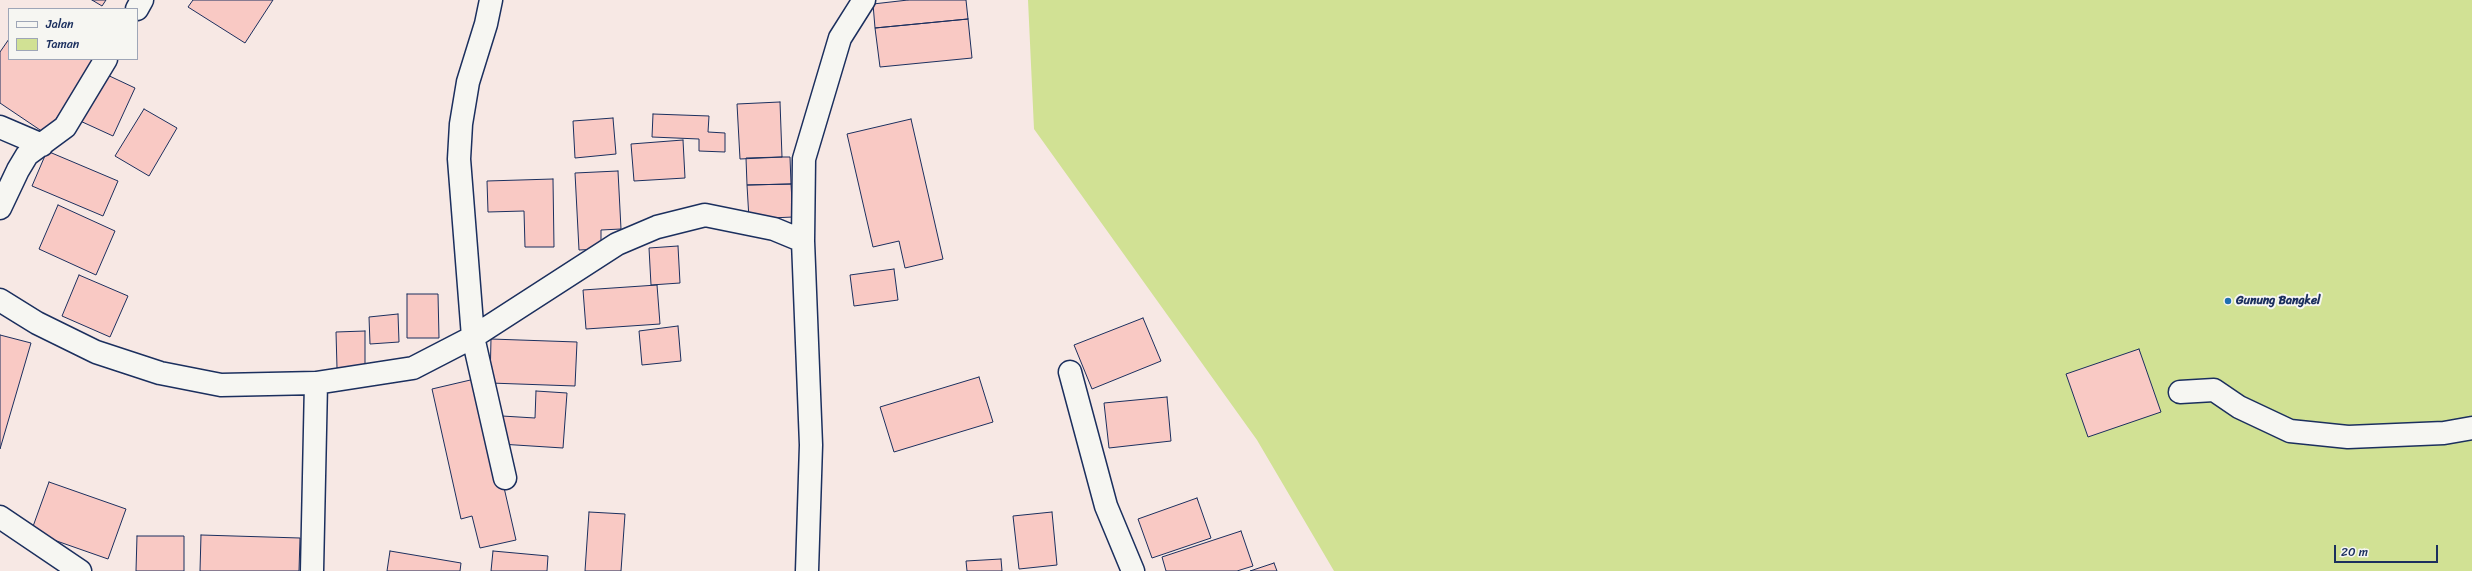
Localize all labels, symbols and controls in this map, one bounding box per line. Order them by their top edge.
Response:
legend [8,8,138,60]
text: Jalan [46,13,74,35]
text: Taman [46,33,79,55]
place label: Gunung Bangkel [2236,294,2321,308]
marker: Gunung Bangkel [2223,296,2233,306]
scale bar [2336,537,2440,563]
text: 20 m [2341,541,2368,563]

